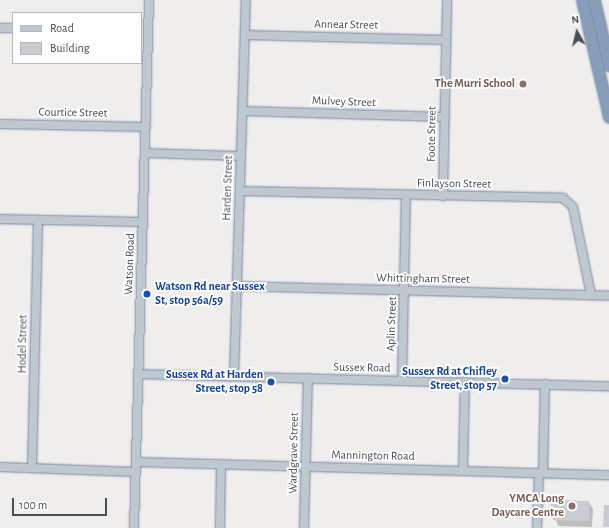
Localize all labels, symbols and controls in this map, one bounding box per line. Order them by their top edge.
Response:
legend [12,12,142,64]
north arrow [557,12,597,52]
text: N [571,14,580,26]
street label: Annear Street [314,17,378,33]
text: Road [50,22,74,34]
text: Building [50,42,90,54]
place label: The Murri School [434,77,515,91]
marker: The Murri School [518,79,528,89]
street label: Mulvey Street [312,94,376,110]
street label: Courtice Street [38,105,108,121]
street label: Foote Street [424,106,440,162]
street label: Harden Street [220,155,236,221]
street label: Finlayson Street [417,176,491,192]
street label: Watson Road [122,233,138,295]
street label: Whittingham Street [376,271,470,287]
place label: Watson Rd near Sussex St, stop 56a/59 [155,280,265,308]
marker: Watson Rd near Sussex St, stop 56a/59 [142,289,152,299]
street label: Aplin Street [384,296,400,352]
street label: Hodel Street [15,314,31,374]
street label: Sussex Road [333,360,391,376]
place label: Sussex Rd at Chifley Street, stop 57 [402,365,497,393]
place label: Sussex Rd at Harden Street, stop 58 [166,368,263,396]
marker: Sussex Rd at Chifley Street, stop 57 [500,374,510,384]
marker: Sussex Rd at Harden Street, stop 58 [266,377,276,387]
street label: Wardgrave Street [286,412,302,494]
street label: Mannington Road [331,448,415,464]
scale bar [14,490,109,516]
place label: YMCA Long Daycare Centre [492,492,564,520]
text: 100 m [19,499,47,511]
marker: YMCA Long Daycare Centre [567,501,577,511]

